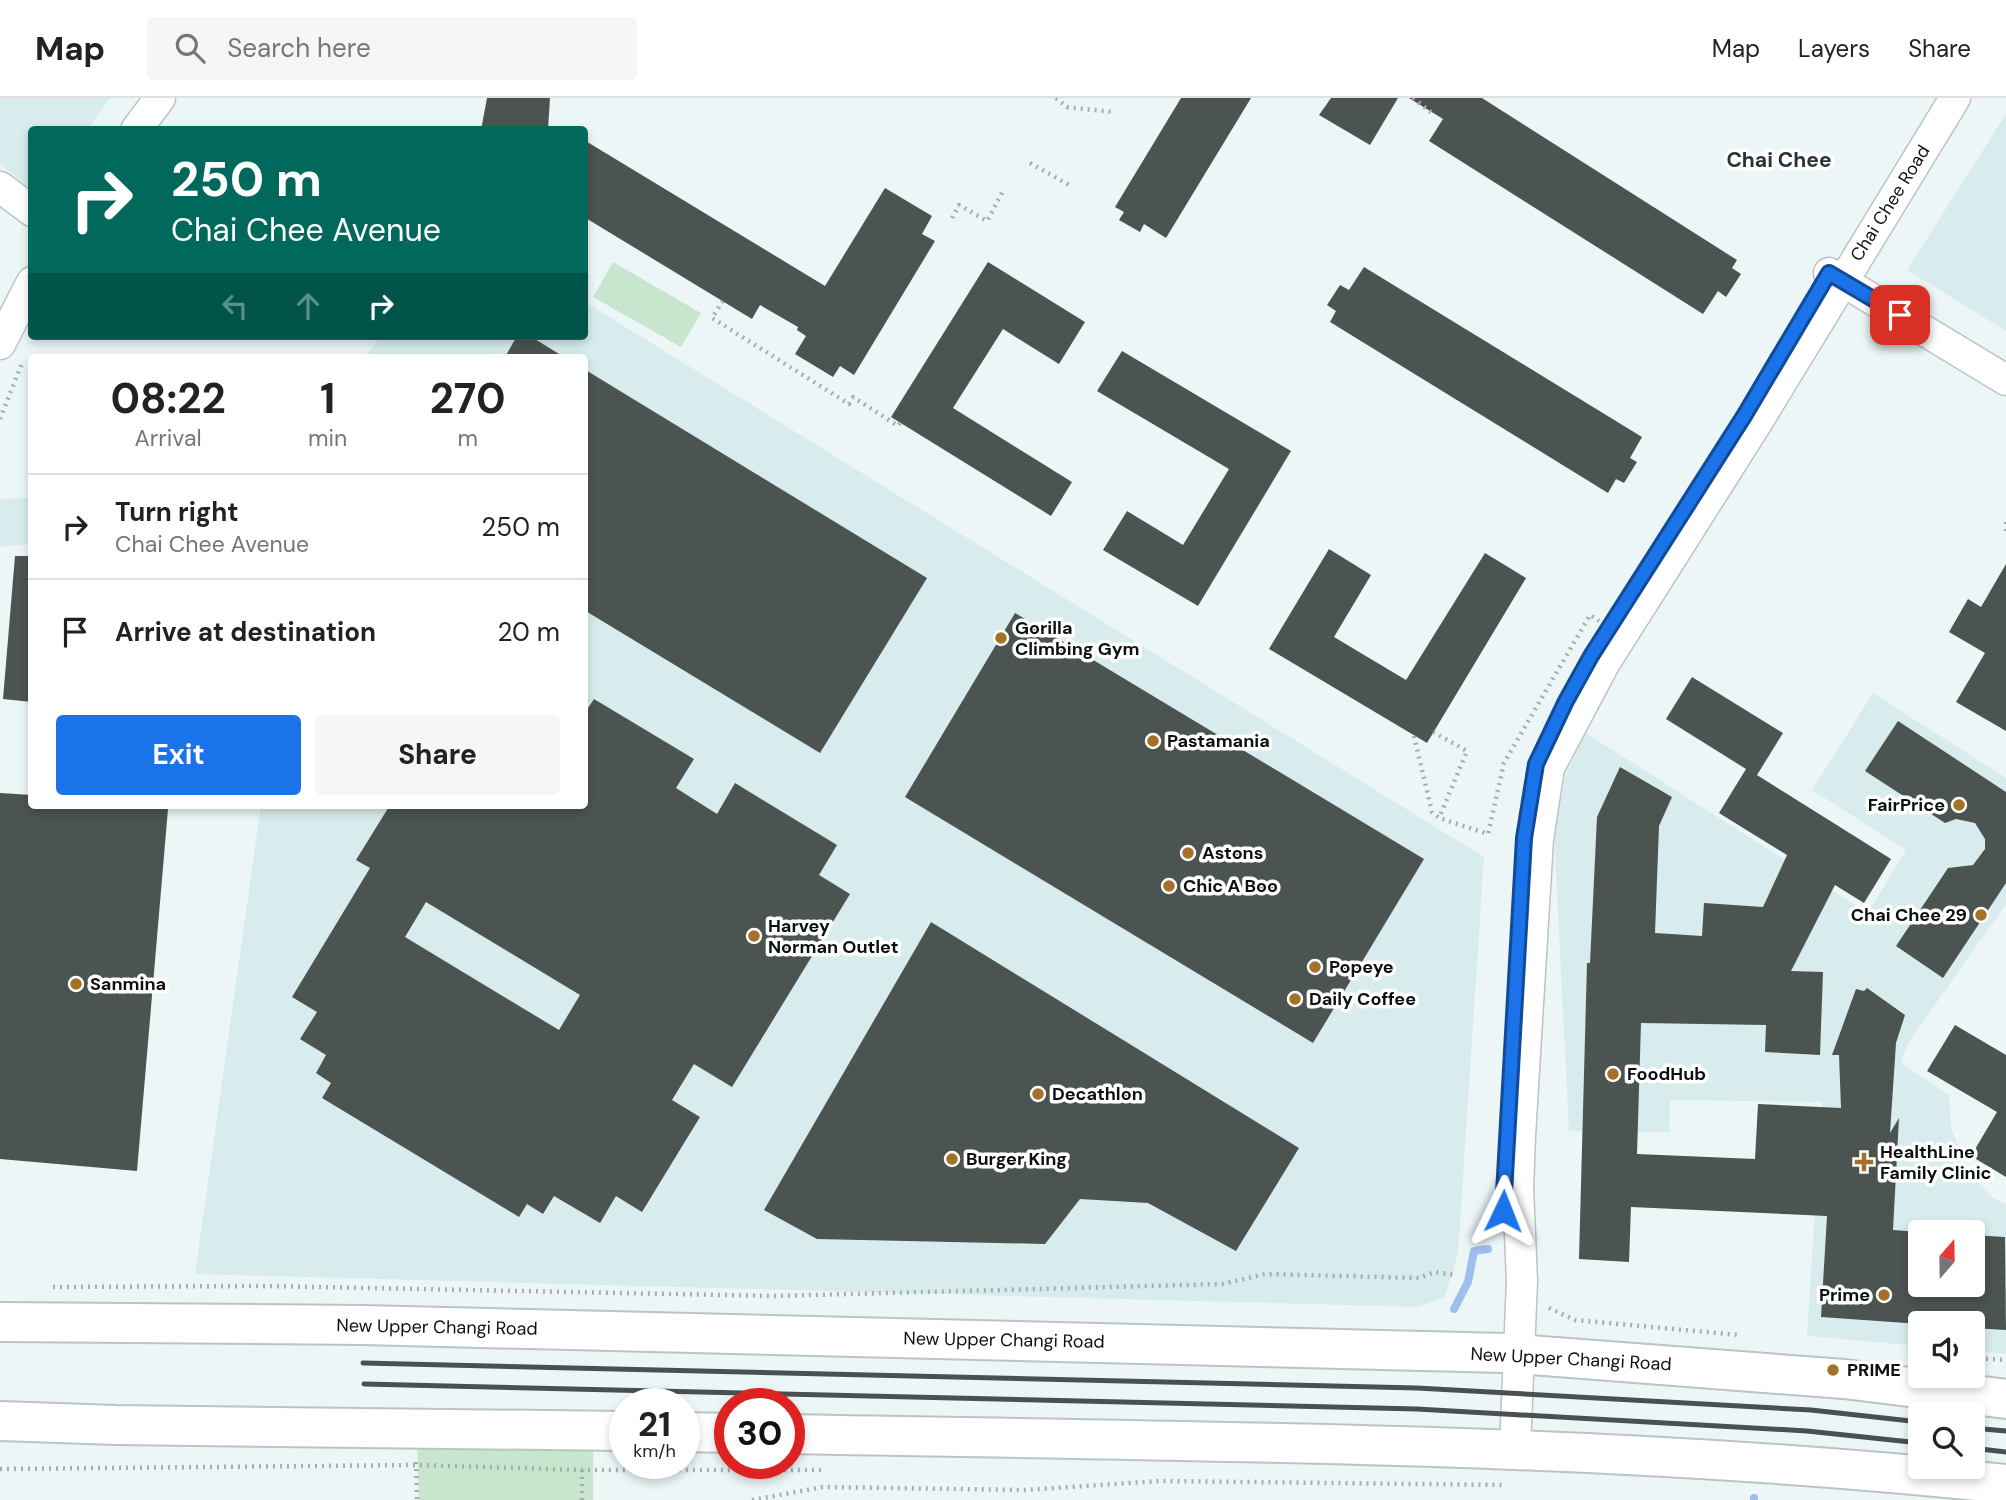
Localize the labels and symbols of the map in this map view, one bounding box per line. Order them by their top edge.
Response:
street label: Chai Chee Road [1845,140,1935,266]
district label: Chai Chee [1726,146,1832,174]
pin [1870,285,1930,345]
place label: Gorilla Climbing Gym [1015,616,1140,661]
marker: Gorilla Climbing Gym [993,630,1009,646]
place label: Pastamania [1167,729,1270,753]
marker: Pastamania [1145,733,1161,749]
place label: FairPrice [1868,793,1945,817]
marker: FairPrice [1951,797,1967,813]
place label: Astons [1202,841,1263,865]
marker: Astons [1180,845,1196,861]
place label: Chic A Boo [1183,874,1278,898]
marker: Chic A Boo [1161,878,1177,894]
place label: Chai Chee 29 [1851,903,1967,927]
marker: Chai Chee 29 [1973,907,1989,923]
place label: Harvey Norman Outlet [768,914,899,959]
marker: Harvey Norman Outlet [746,928,762,944]
place label: Popeye [1329,955,1394,979]
marker: Popeye [1307,959,1323,975]
place label: Sanmina [90,972,166,996]
marker: Sanmina [68,976,84,992]
place label: Daily Coffee [1309,987,1416,1011]
marker: Daily Coffee [1287,991,1303,1007]
place label: FoodHub [1627,1062,1706,1086]
marker: FoodHub [1605,1066,1621,1082]
place label: Decathlon [1052,1082,1143,1106]
marker: Decathlon [1030,1086,1046,1102]
place label: HealthLine Family Clinic [1880,1140,1992,1185]
place label: Burger King [966,1147,1067,1171]
marker: Burger King [944,1151,960,1167]
marker: HealthLine Family Clinic [1854,1152,1874,1172]
position arrow [1466,1174,1540,1248]
north arrow [1908,1220,1984,1297]
place label: Prime [1819,1283,1870,1307]
marker: Prime [1876,1287,1892,1303]
street label: New Upper Changi Road [336,1313,538,1341]
street label: New Upper Changi Road [903,1326,1105,1354]
street label: New Upper Changi Road [1470,1342,1672,1376]
place label: PRIME [1847,1358,1901,1382]
marker: PRIME [1825,1362,1841,1378]
speed limit sign: 30 [714,1388,805,1479]

